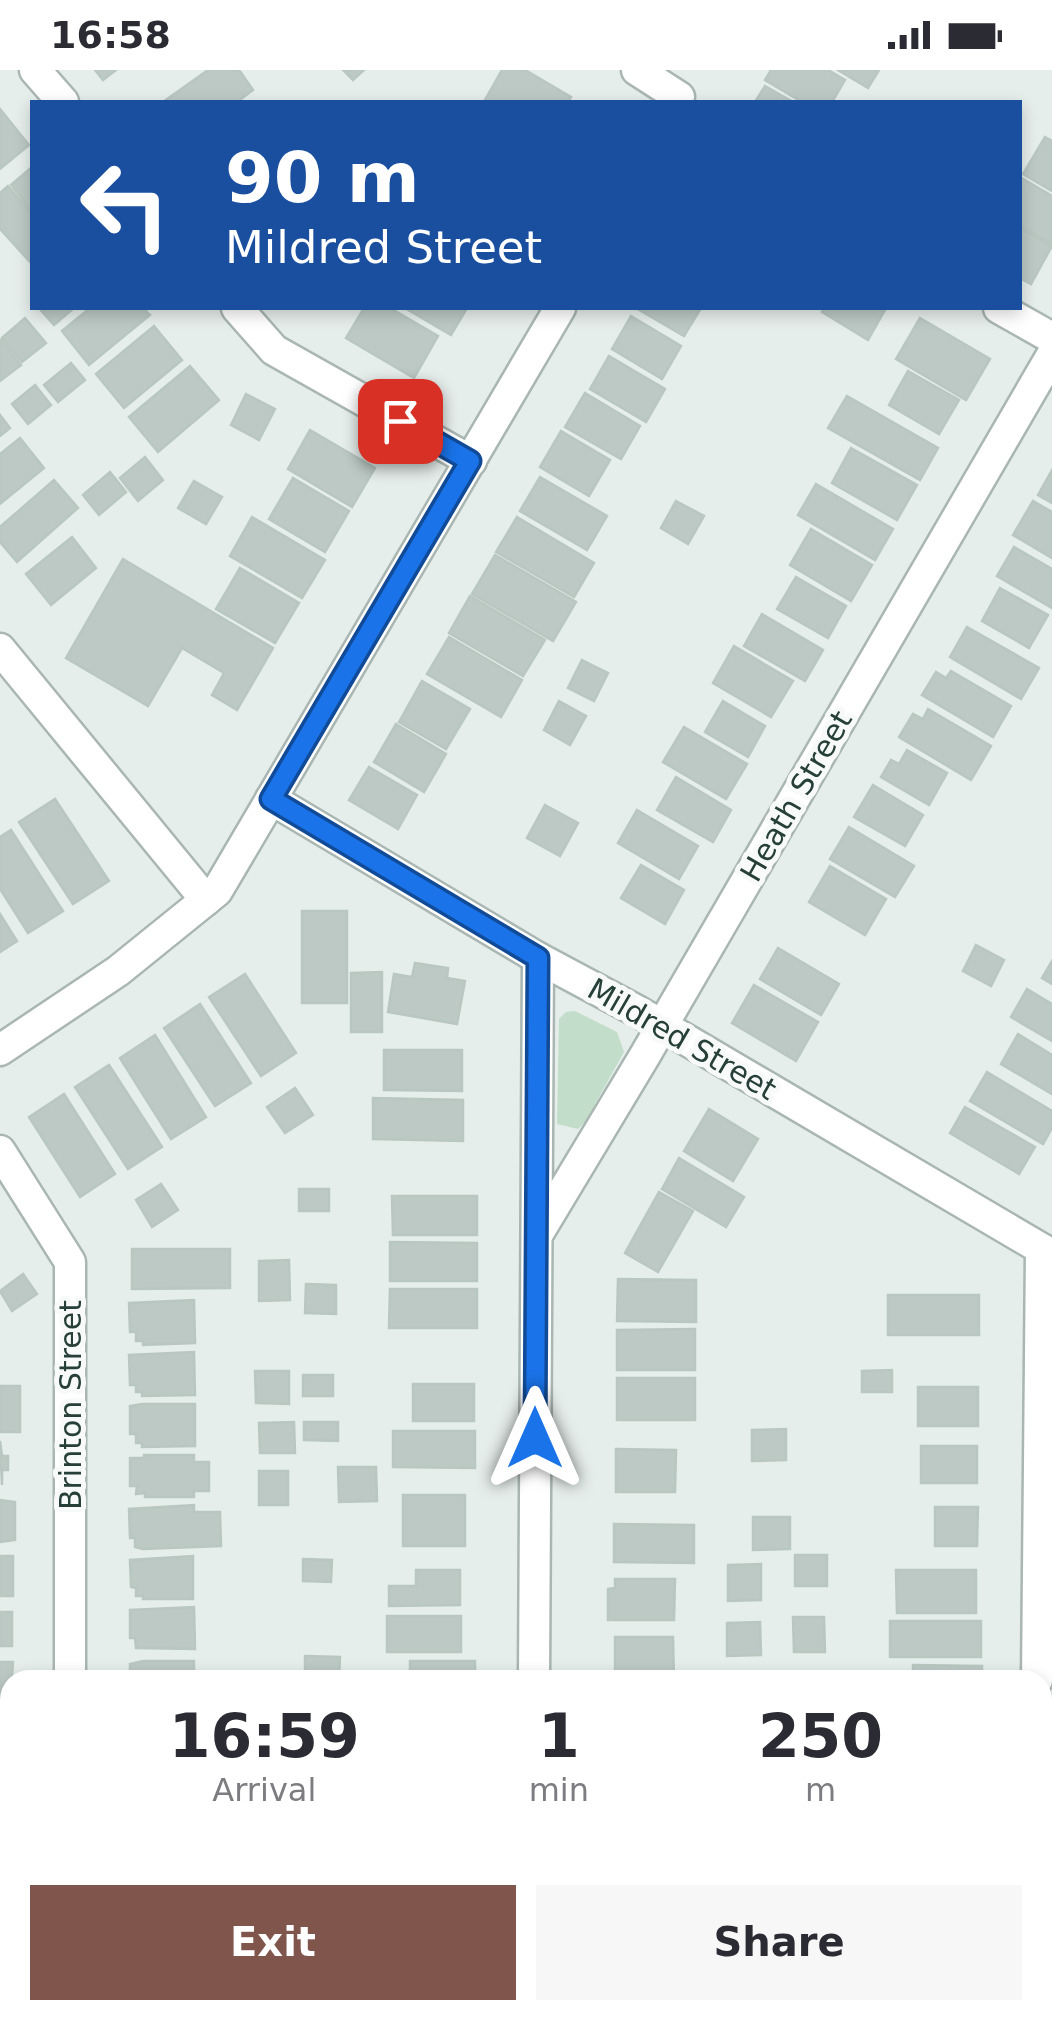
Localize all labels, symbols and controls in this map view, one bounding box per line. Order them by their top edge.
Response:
text: 16:58 [50,13,171,57]
text: 90 m [225,137,420,219]
icon: left [60,140,190,270]
text: Mildred Street [225,221,542,274]
pin [358,379,443,464]
icon: arrive [373,394,428,449]
street label: Heath Street [733,704,859,887]
street label: Mildred Street [582,971,783,1107]
street label: Brinton Street [53,1300,88,1510]
position arrow [483,1386,587,1490]
text: 16:59 [169,1701,360,1771]
text: 1 [538,1701,580,1771]
text: 250 [758,1701,883,1771]
text: Arrival [212,1771,316,1809]
text: min [529,1771,589,1809]
text: m [805,1771,836,1809]
button: Exit [30,1885,516,2000]
button: Share [536,1885,1022,2000]

